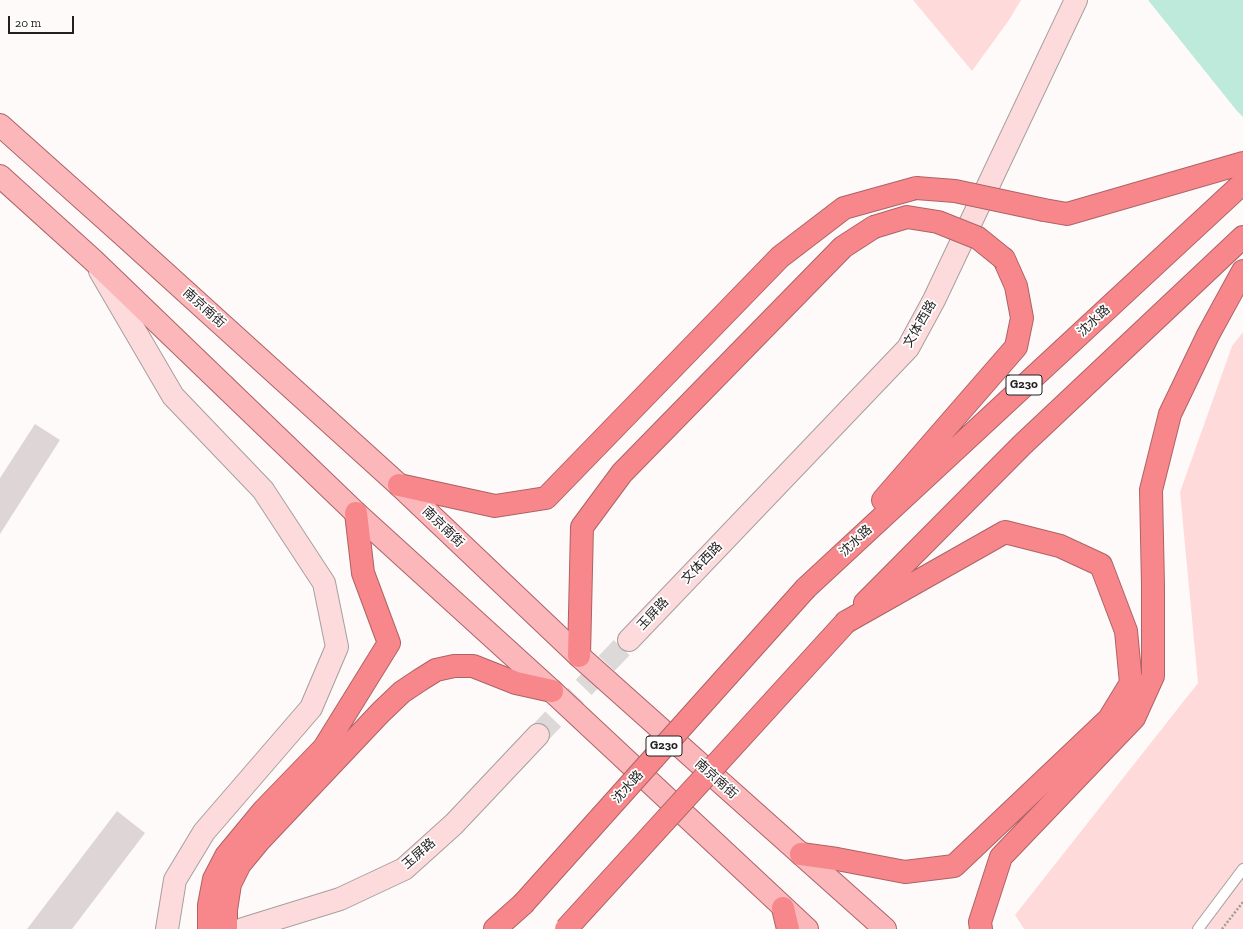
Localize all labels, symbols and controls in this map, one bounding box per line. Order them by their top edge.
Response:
scale bar [10,8,76,34]
text: 20 m [15,16,41,30]
street label: 南京南街 [179,285,229,331]
street label: 文体西路 [900,298,940,350]
street label: 沈水路 [1074,302,1114,340]
road number: G230 [1006,375,1042,395]
street label: 南京南街 [419,503,467,551]
street label: 沈水路 [836,522,876,560]
street label: 文体西路 [678,539,726,587]
street label: 玉屏路 [634,594,672,634]
road number: G230 [646,736,682,756]
street label: 南京南街 [691,756,741,802]
street label: 沈水路 [609,767,647,807]
street label: 玉屏路 [399,835,439,873]

